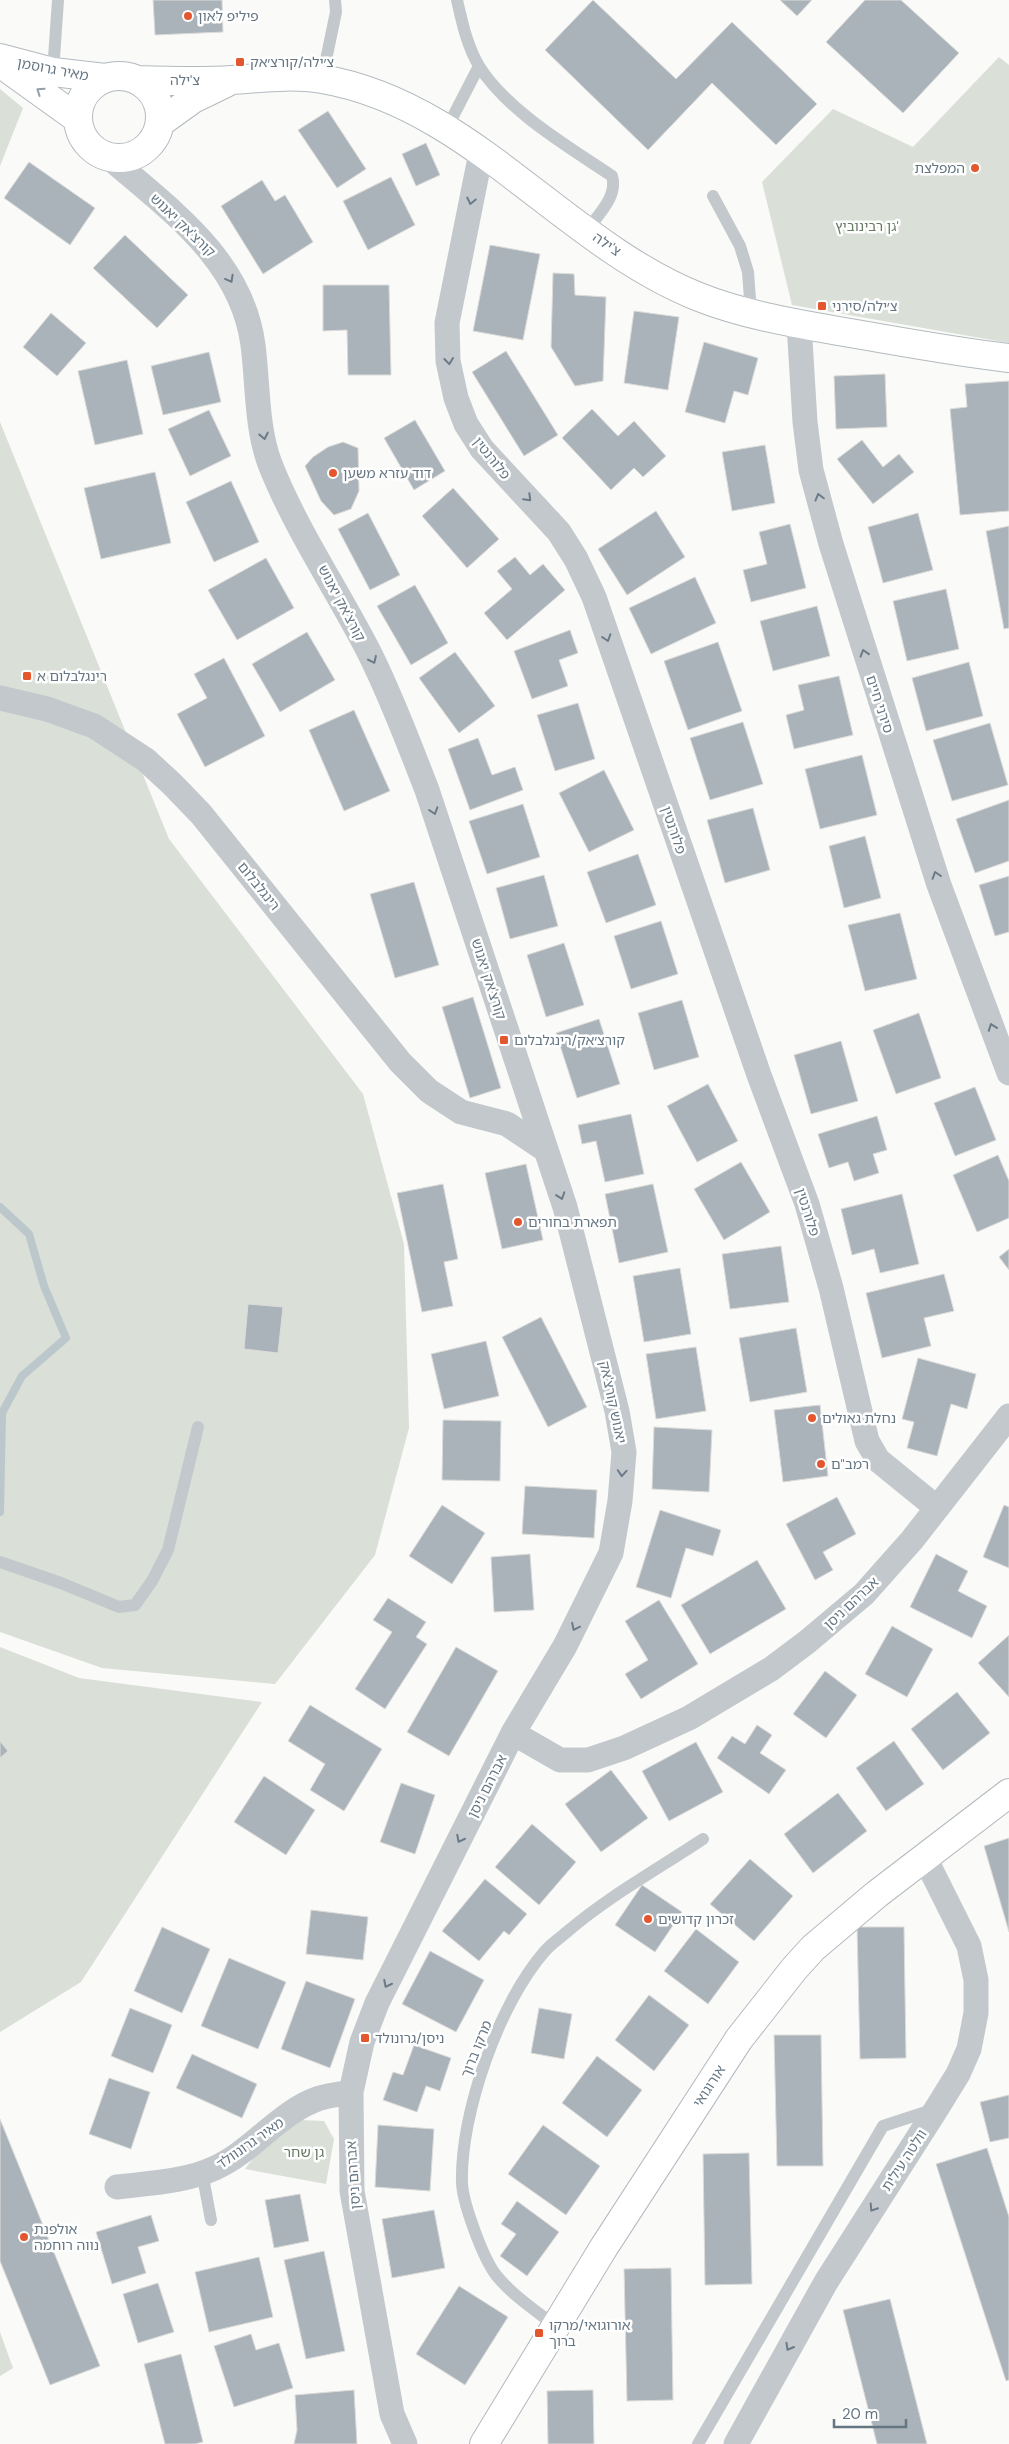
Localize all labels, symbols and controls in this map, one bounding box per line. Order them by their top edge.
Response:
place label: פיליפ לאון [198,7,259,25]
marker: פיליפ לאון [182,10,194,22]
street label: מאיר גרוסמן [16,53,90,85]
place label: צ׳ילה/קורצ׳אק [250,53,334,71]
marker: צ׳ילה/קורצ׳אק [234,56,246,68]
street label: צ'ילה [170,71,200,89]
one-way arrow [36,88,45,97]
place label: המפלצת [914,159,965,177]
marker: המפלצת [969,162,981,174]
street label: קורצ'אק יאנוש [146,189,220,261]
one-way arrow [466,197,477,205]
park label: גן רבינוביץ' [835,217,899,235]
street label: צ'ילה [589,228,625,260]
one-way arrow [224,273,234,282]
place label: צ׳ילה/סירני [832,297,898,315]
marker: צ׳ילה/סירני [816,300,828,312]
one-way arrow [443,357,454,365]
one-way arrow [258,432,269,441]
street label: פלורנטין [469,433,515,483]
place label: דוד עזרא משען [343,464,432,482]
marker: דוד עזרא משען [327,467,339,479]
one-way arrow [522,492,531,501]
one-way arrow [814,494,824,502]
street label: קורצ'אק יאנוש [314,562,370,645]
one-way arrow [601,633,611,641]
one-way arrow [860,650,870,658]
one-way arrow [366,655,377,664]
place label: רינגלבלום א [37,667,107,685]
marker: רינגלבלום א [21,670,33,682]
street label: סירני חיים [862,673,898,735]
street label: פלורנטין [657,804,691,856]
one-way arrow [428,806,438,814]
street label: רינגלבלום [234,858,284,914]
one-way arrow [931,871,941,879]
street label: קורצ'אק יאנוש [467,936,511,1022]
one-way arrow [988,1023,998,1032]
place label: קורצ׳אק/רינגלבלום [514,1031,625,1049]
marker: קורצ׳אק/רינגלבלום [498,1034,510,1046]
street label: פלורנטין [792,1186,824,1238]
one-way arrow [555,1191,565,1200]
place label: תפארת בחורים [528,1213,617,1231]
marker: תפארת בחורים [512,1216,524,1228]
street label: יאנוש קורצ'אק [595,1359,631,1445]
place label: נחלת גאולים [822,1409,896,1427]
marker: נחלת גאולים [806,1412,818,1424]
place label: רמב"ם [831,1455,869,1473]
marker: רמב"ם [815,1458,827,1470]
one-way arrow [617,1470,628,1478]
street label: אברהם ניסן [820,1573,882,1633]
one-way arrow [571,1621,581,1630]
street label: אברהם ניסן [463,1751,511,1821]
one-way arrow [456,1834,466,1843]
place label: זכרון קדושים [658,1910,734,1928]
marker: זכרון קדושים [642,1913,654,1925]
one-way arrow [383,1979,393,1988]
street label: מרקו ברוך [456,2018,496,2080]
place label: ניסן/גרונולד [375,2029,444,2047]
marker: ניסן/גרונולד [359,2032,371,2044]
street label: אורוגואי [689,2061,729,2110]
street label: מאיר גרונוולד [213,2113,287,2173]
street label: וולטה עילית [877,2126,931,2194]
street label: אברהם ניסן [342,2140,364,2210]
park label: גן שחר [284,2143,324,2161]
one-way arrow [870,2203,879,2212]
place label: אולפנת נווה רוחמה [34,2220,99,2254]
marker: אולפנת נווה רוחמה [18,2231,30,2243]
place label: אורוגואי/מרקו ברוך [549,2316,631,2350]
marker: אורוגואי/מרקו ברוך [533,2327,545,2339]
one-way arrow [785,2342,795,2351]
scale bar [834,2396,906,2428]
text: 20 m [842,2404,878,2424]

